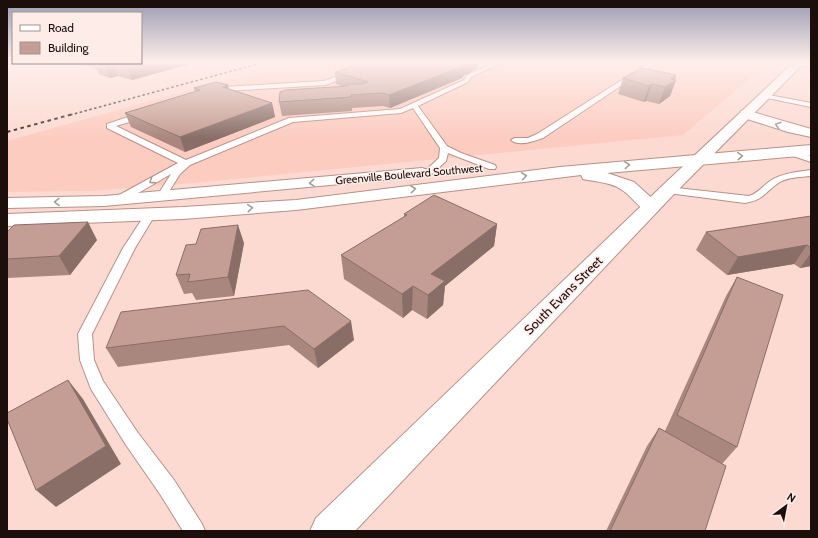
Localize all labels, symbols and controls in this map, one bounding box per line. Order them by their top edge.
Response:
legend [12,12,142,64]
text: Road [48,20,74,35]
text: Building [48,40,90,55]
one-way arrow [775,121,782,130]
one-way arrow [737,152,743,161]
street label: Greenville Boulevard Southwest [335,161,483,187]
one-way arrow [624,161,630,170]
one-way arrow [521,172,527,181]
one-way arrow [149,177,156,184]
one-way arrow [309,179,315,188]
one-way arrow [410,185,416,194]
one-way arrow [54,198,60,206]
one-way arrow [247,204,253,213]
street label: South Evans Street [520,252,606,338]
north arrow [766,486,806,526]
text: N [784,490,798,506]

